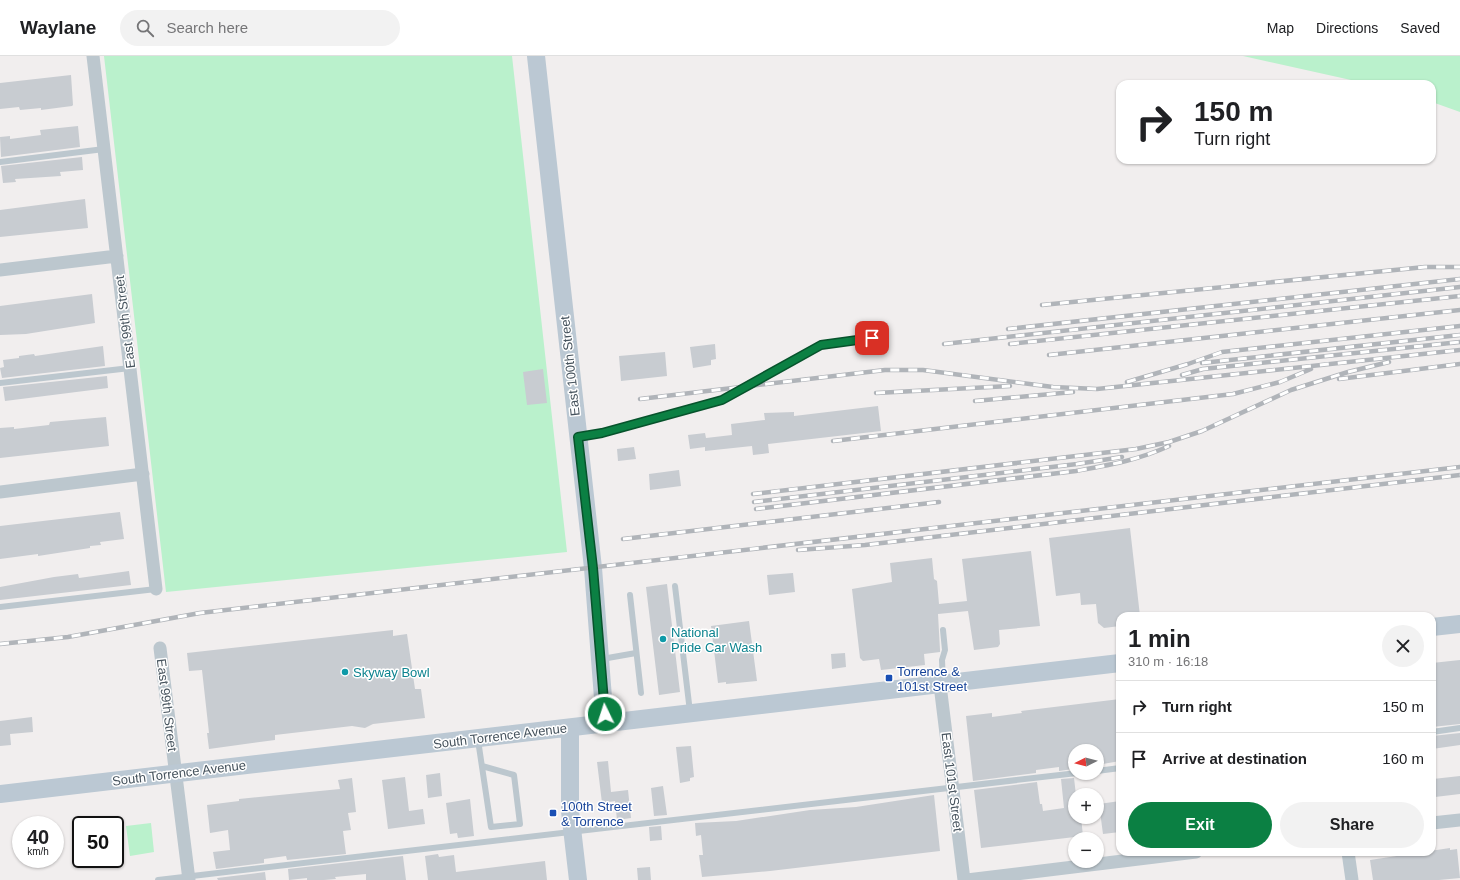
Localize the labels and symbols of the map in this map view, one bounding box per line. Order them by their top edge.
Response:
street label: East 99th Street [112,274,138,369]
street label: East 100th Street [557,315,583,417]
pin [855,321,889,355]
place label: National Pride Car Wash [671,625,762,655]
marker: National Pride Car Wash [658,634,668,644]
street label: East 99th Street [154,658,180,753]
place label: Torrence & 101st Street [897,664,967,694]
place label: Skyway Bowl [353,665,430,680]
marker: Skyway Bowl [340,667,350,677]
marker: Torrence & 101st Street [884,673,894,683]
position arrow [584,693,626,735]
street label: South Torrence Avenue [432,720,568,752]
street label: East 101st Street [938,732,966,833]
north arrow [1068,744,1104,780]
street label: South Torrence Avenue [111,757,247,789]
place label: 100th Street & Torrence [561,799,632,829]
marker: 100th Street & Torrence [548,808,558,818]
speed limit sign: 50 [72,816,124,868]

